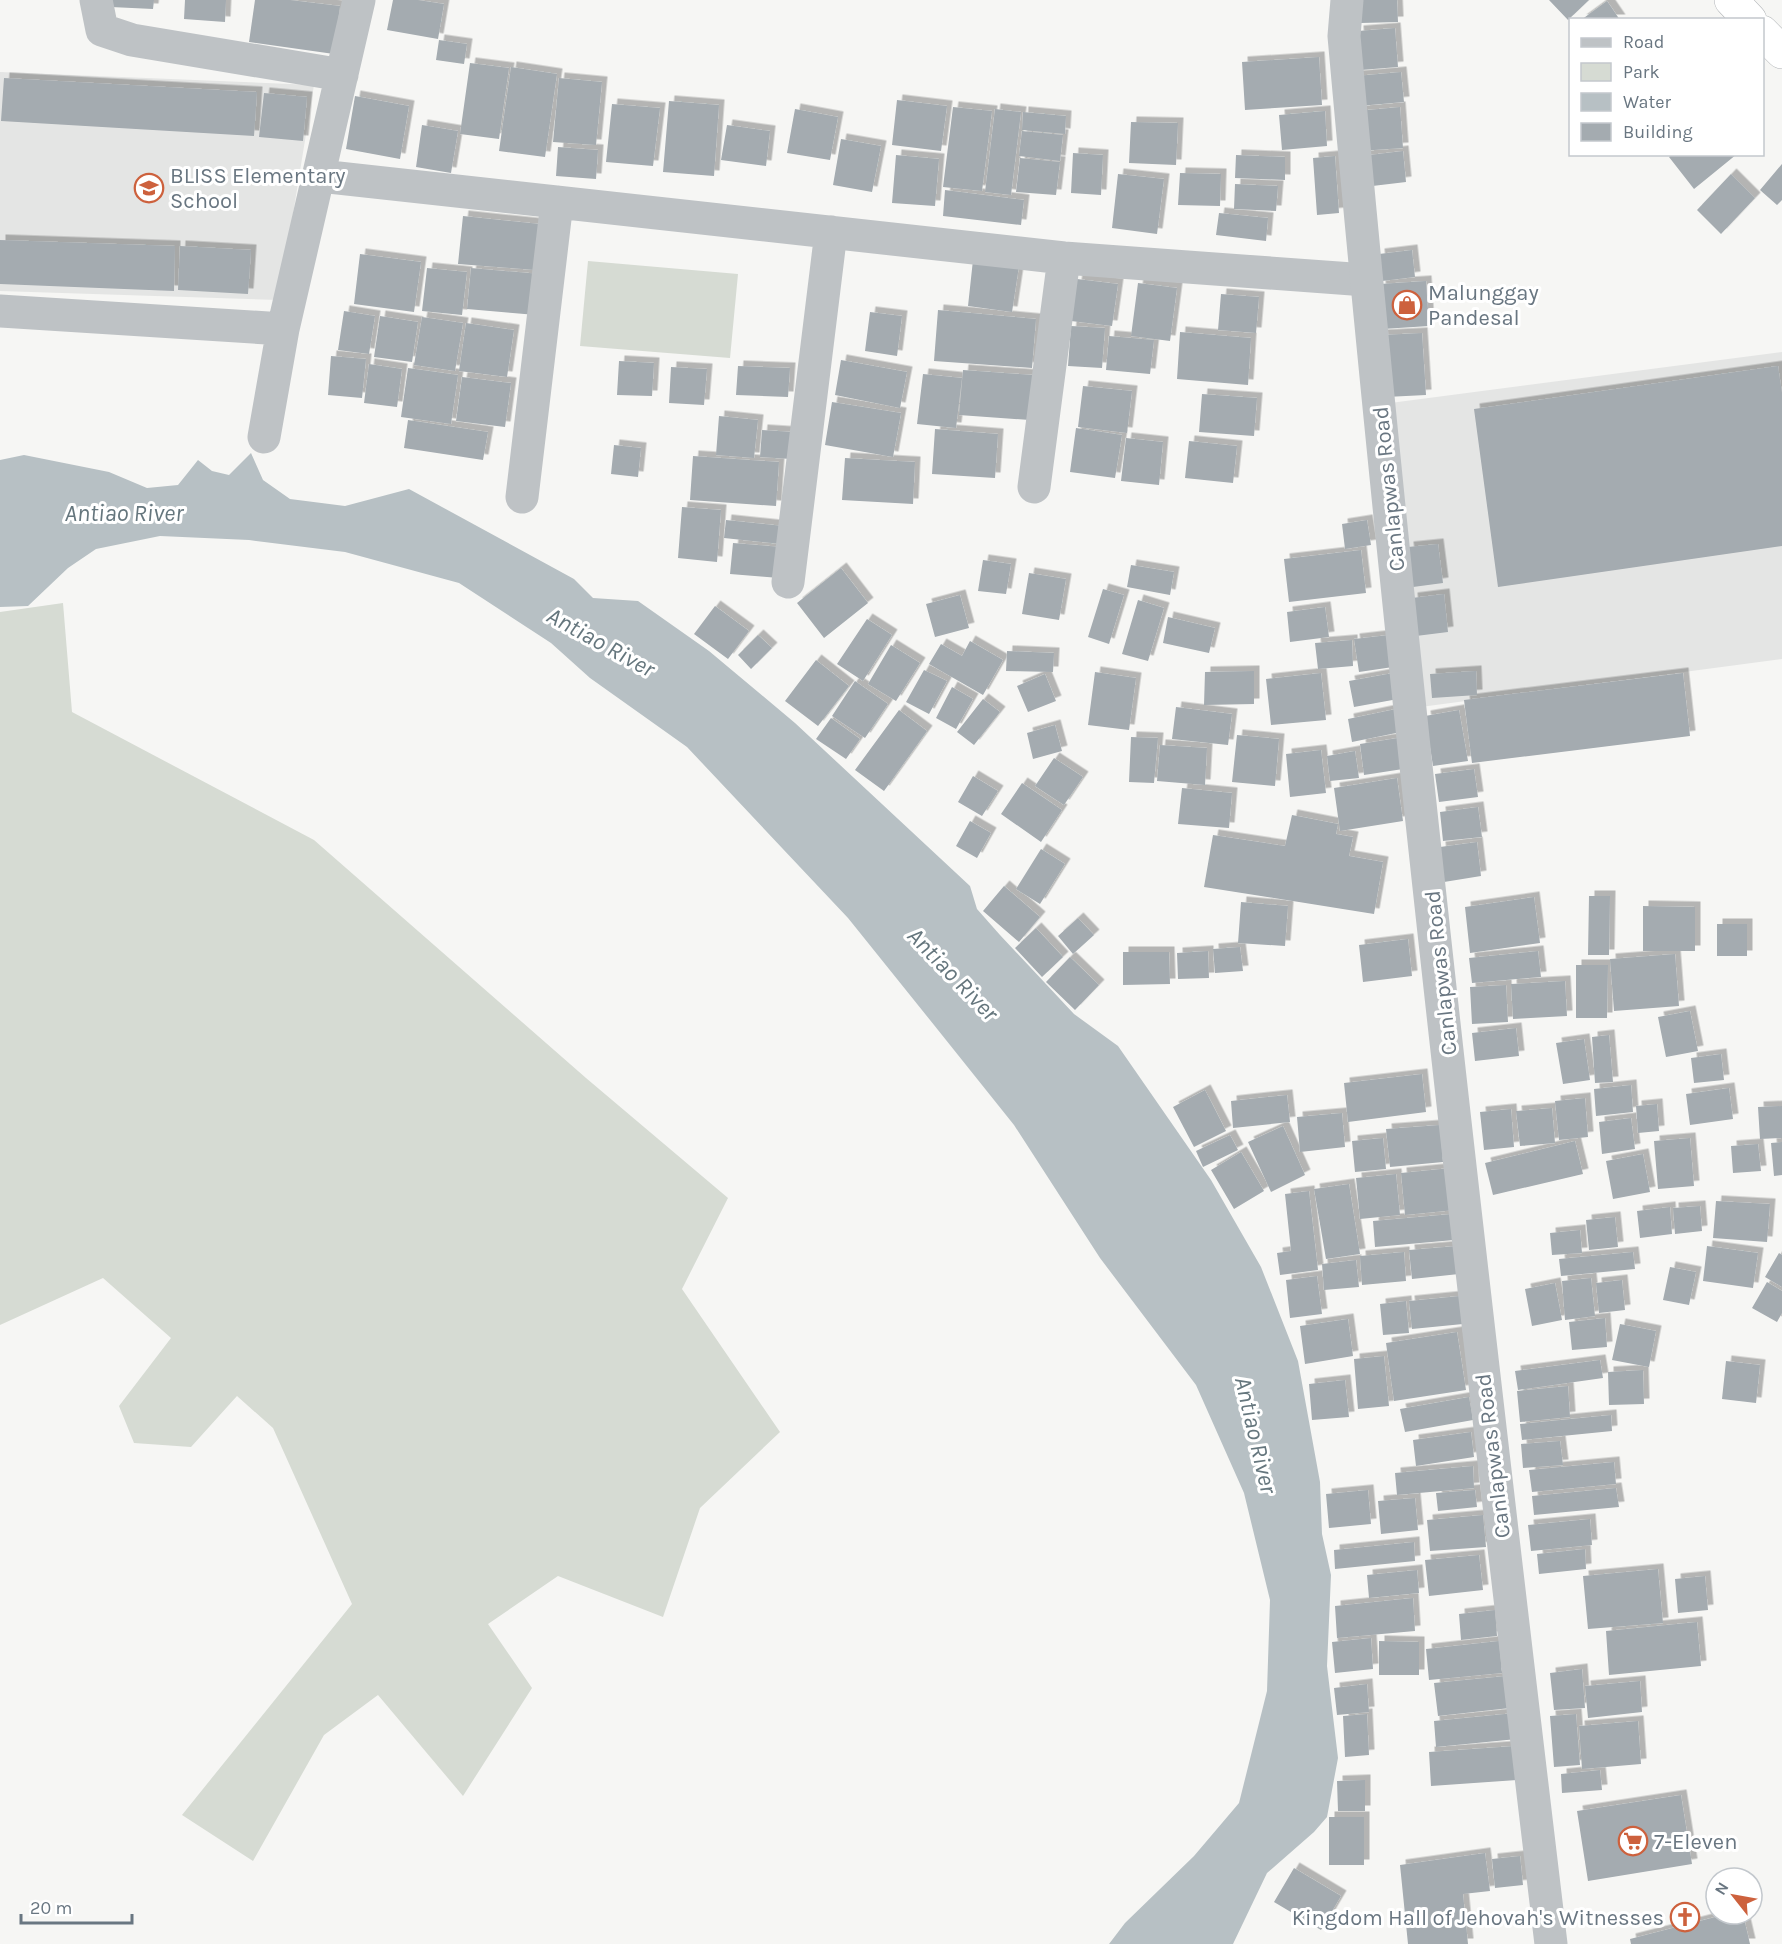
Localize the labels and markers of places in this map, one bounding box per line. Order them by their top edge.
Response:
place label: BLISS Elementary School [170,163,346,214]
school or university icon: BLISS Elementary School [133,172,165,204]
place label: Malunggay Pandesal [1428,280,1539,331]
shop icon: Malunggay Pandesal [1391,289,1423,321]
supermarket icon: 7-Eleven [1617,1825,1649,1857]
place label: 7-Eleven [1654,1829,1737,1855]
church icon: Kingdom Hall of Jehovah's Witnesses [1669,1901,1701,1933]
place label: Kingdom Hall of Jehovah's Witnesses [1292,1905,1664,1931]

